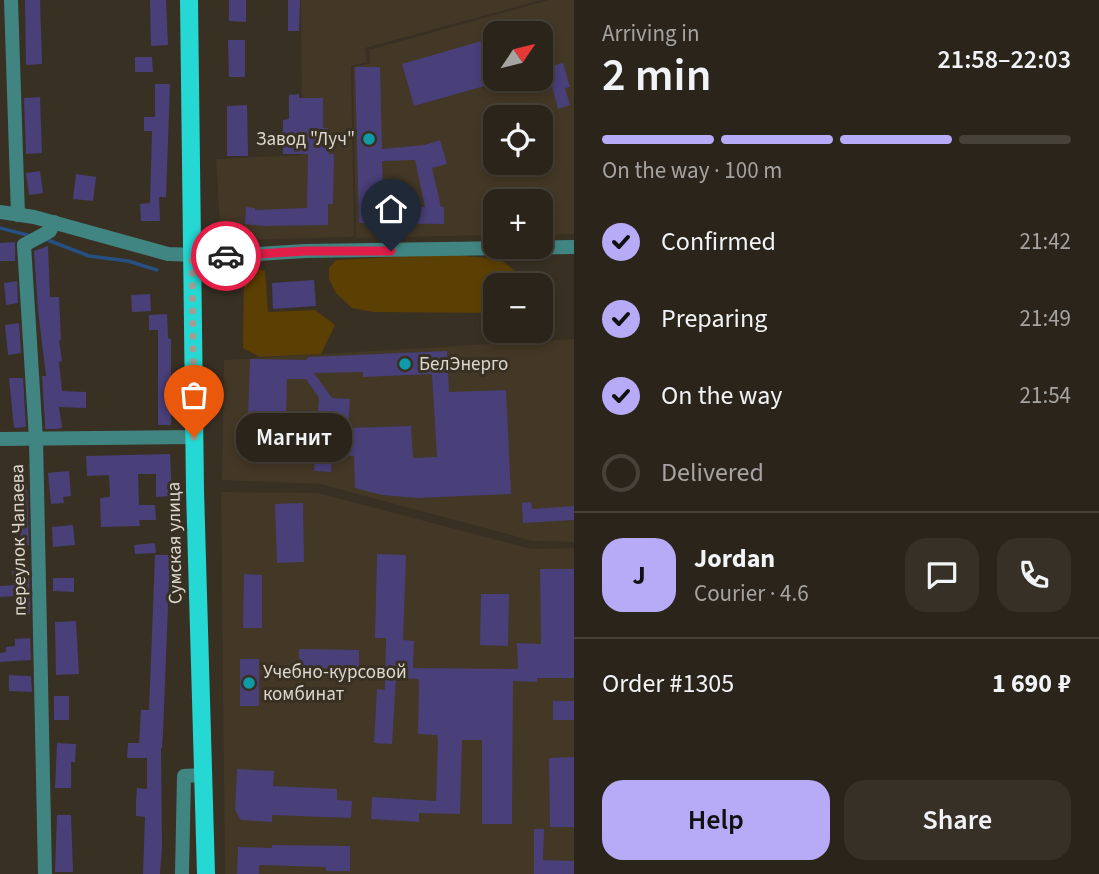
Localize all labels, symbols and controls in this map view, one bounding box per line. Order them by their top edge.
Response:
text: Arriving in [602,17,700,50]
north arrow [483,21,553,91]
map controls [483,21,553,343]
text: 21:58–22:03 [938,41,1071,78]
text: 2 min [602,43,711,108]
button: locate [483,105,553,175]
place label: Завод "Луч" [256,126,355,153]
marker: Завод "Луч" [361,131,377,147]
text: On the way · 100 m [602,154,782,187]
pin [361,179,421,251]
button: + [483,189,553,259]
icon: home [372,190,410,228]
courier [191,221,261,291]
icon: check [602,223,640,261]
text: Confirmed [661,223,776,260]
text: 21:42 [1020,225,1071,258]
icon: car [207,237,245,275]
button: − [483,273,553,343]
icon: check [602,300,640,338]
text: Preparing [661,300,767,337]
text: 21:49 [1020,302,1071,335]
place label: БелЭнерго [419,351,508,378]
marker: БелЭнерго [397,356,413,372]
pin [164,365,224,437]
icon: bag [175,376,213,414]
icon: check [602,377,640,415]
text: On the way [661,377,782,414]
text: 21:54 [1020,379,1071,412]
callout: Магнит [236,412,352,462]
text: Магнит [256,421,332,454]
text: Delivered [661,454,764,491]
street label: переулок Чапаева [4,464,34,616]
street label: Сумская улица [160,482,190,604]
button: chat [905,538,979,612]
button: phone [997,538,1071,612]
text: Jordan [694,540,775,577]
text: J [632,557,646,594]
text: Courier · 4.6 [694,577,809,610]
place label: Учебно-курсовой комбинат [263,659,407,708]
text: Order #1305 [602,665,734,702]
text: 1 690 ₽ [992,665,1071,702]
marker: Учебно-курсовой комбинат [241,675,257,691]
button: Help [602,780,830,860]
button: Share [844,780,1071,860]

